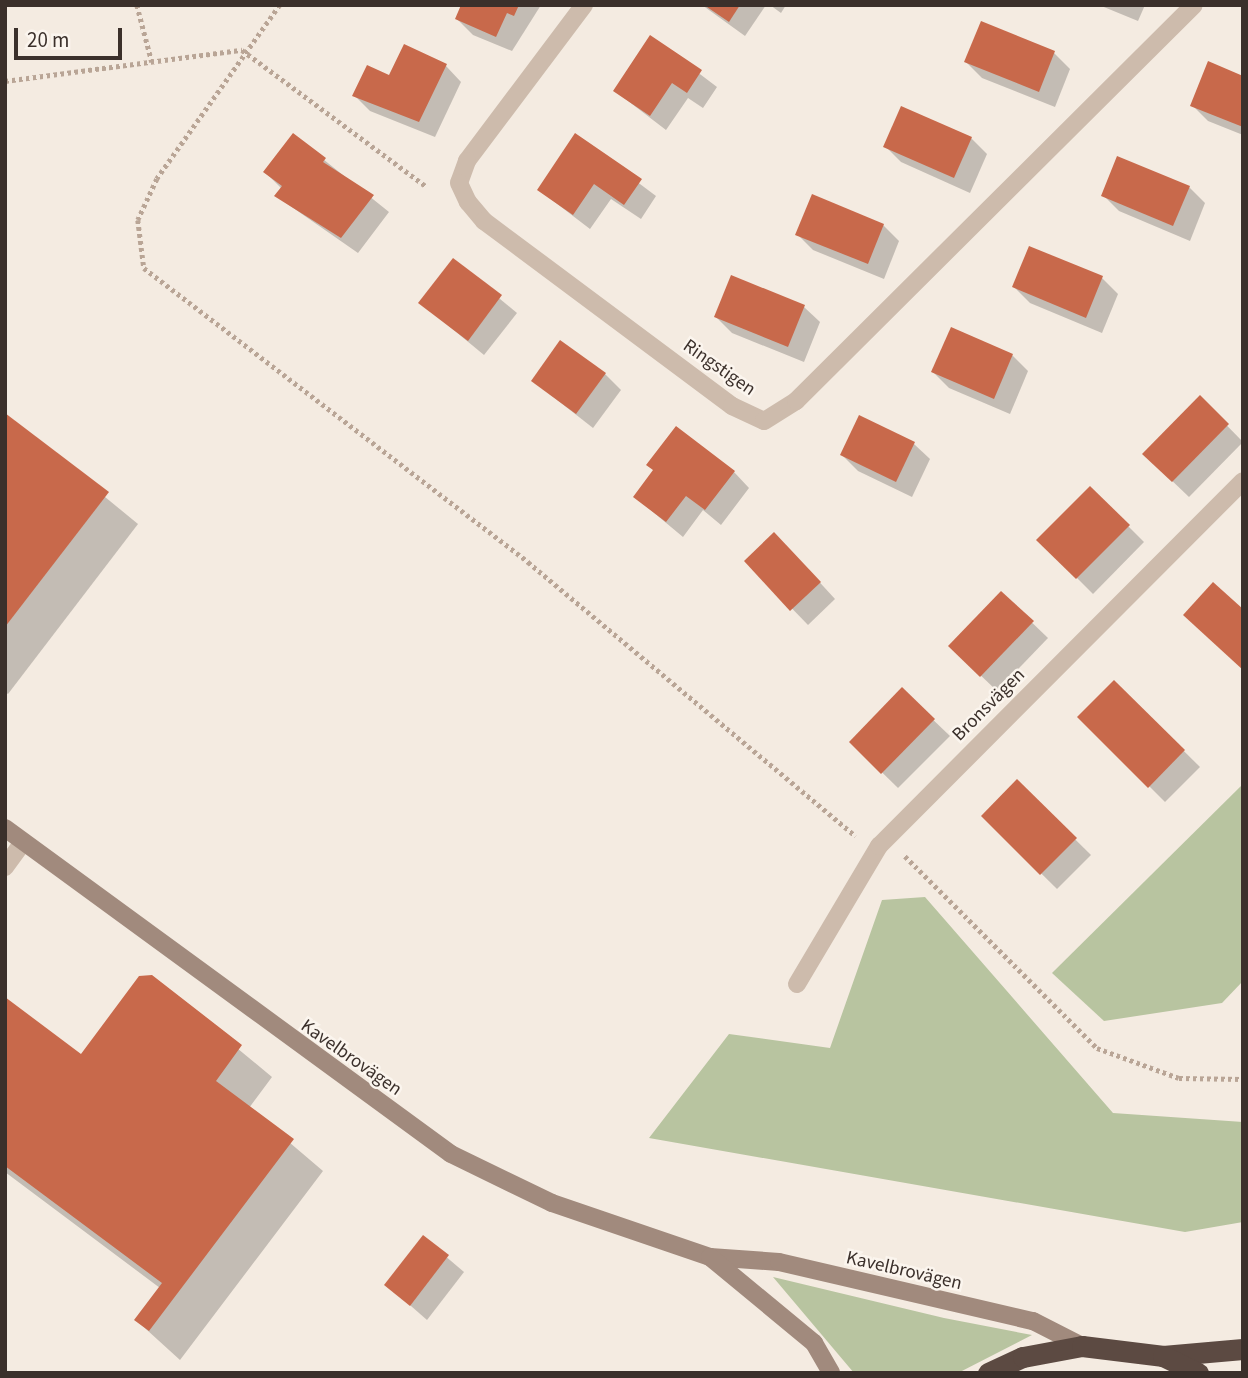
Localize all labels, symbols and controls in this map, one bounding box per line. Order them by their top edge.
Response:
scale bar [18,14,126,58]
text: 20 m [27,25,69,55]
street label: Ringstigen [678,335,760,401]
street label: Bronsvägen [948,664,1030,746]
street label: Kavelbrovägen [296,1015,406,1101]
street label: Kavelbrovägen [844,1247,964,1295]

